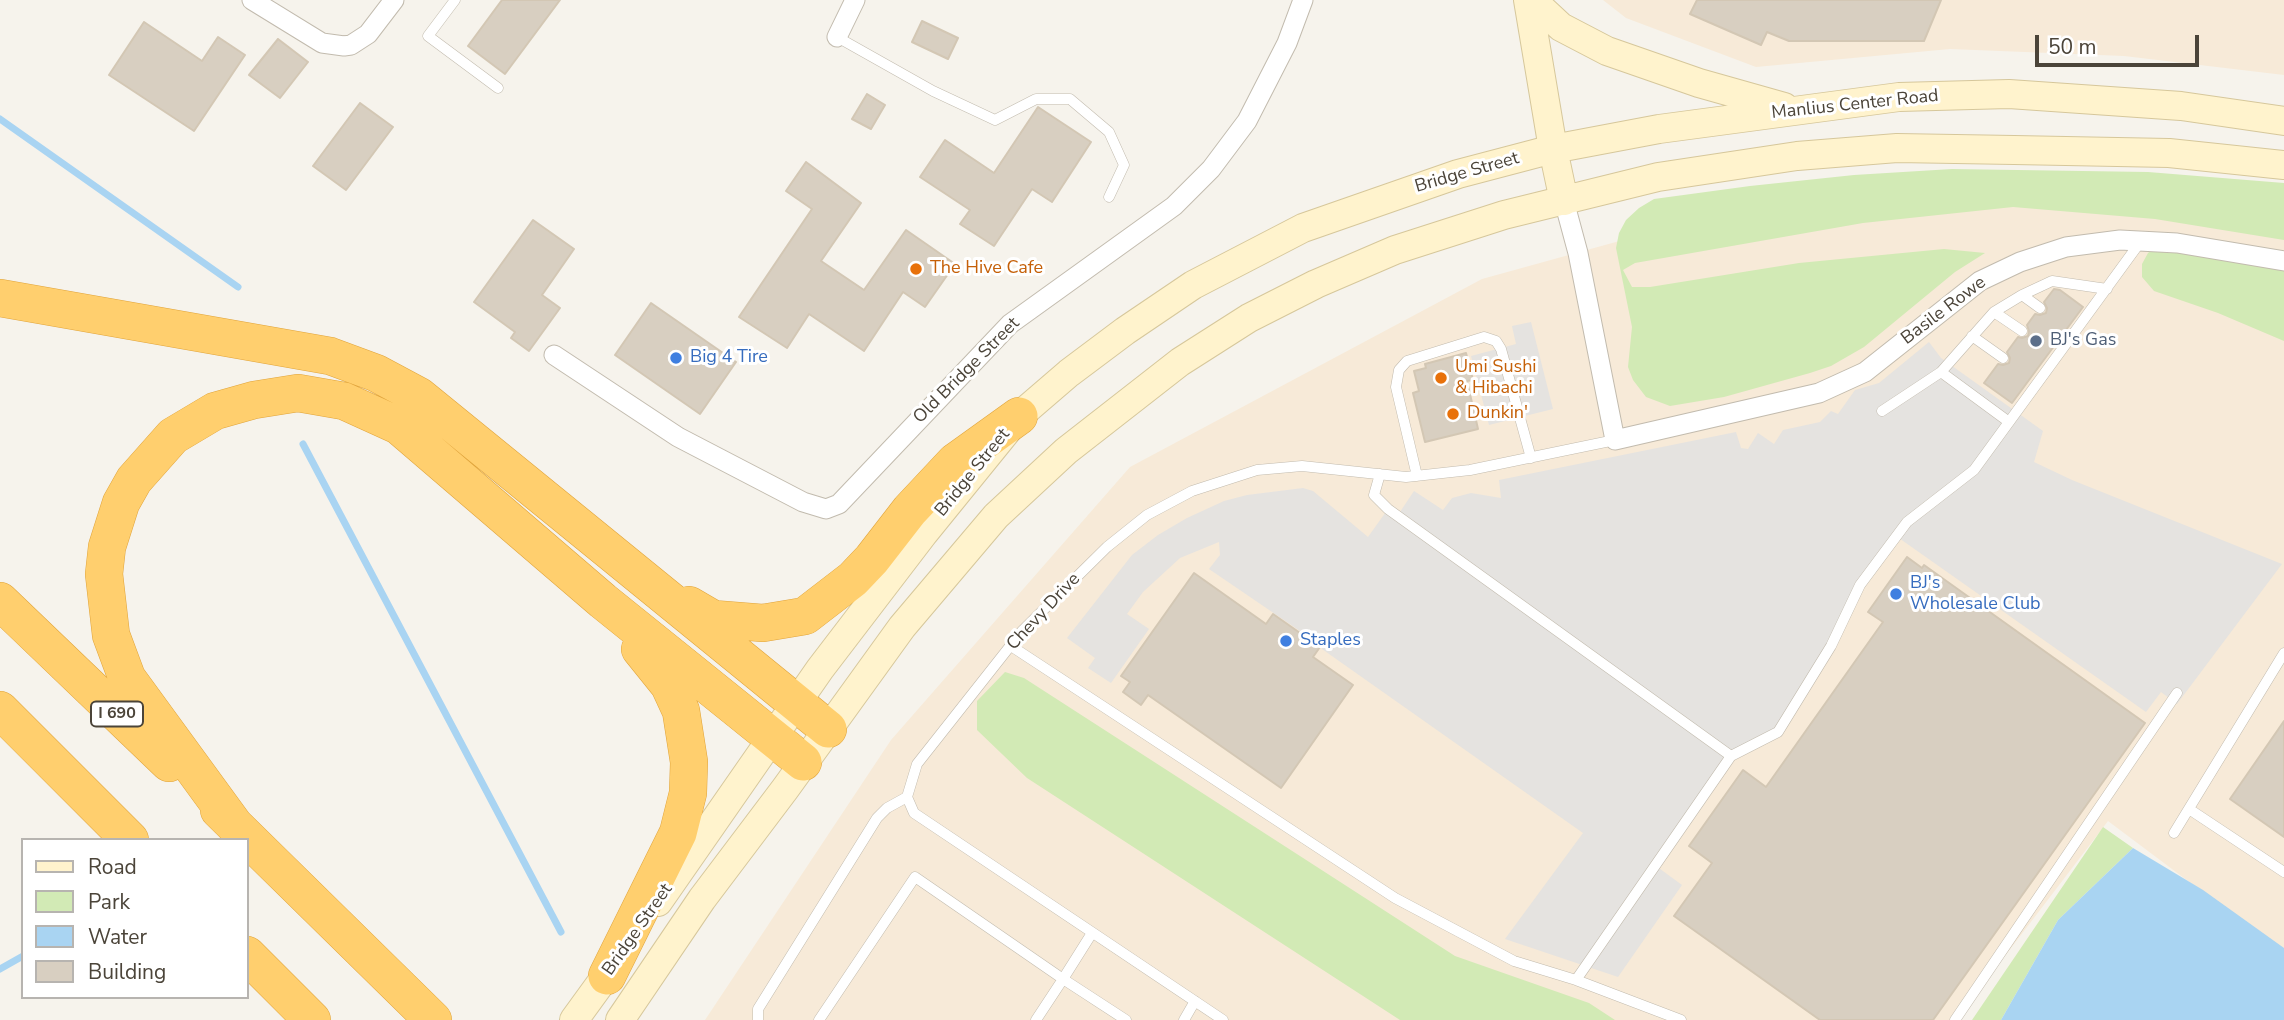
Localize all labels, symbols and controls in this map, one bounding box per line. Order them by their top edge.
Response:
scale bar [2039,21,2204,65]
text: 50 m [2048,33,2097,61]
street label: Manlius Center Road [1770,85,1940,125]
street label: Bridge Street [1413,148,1521,198]
place label: The Hive Cafe [930,258,1043,280]
marker: The Hive Cafe [908,261,924,277]
street label: Basile Rowe [1897,272,1991,350]
street label: Old Bridge Street [909,313,1025,429]
place label: BJ's Gas [2050,330,2116,352]
marker: BJ's Gas [2028,333,2044,349]
place label: Big 4 Tire [690,347,768,369]
marker: Big 4 Tire [668,350,684,366]
place label: Umi Sushi & Hibachi [1455,357,1537,400]
marker: Umi Sushi & Hibachi [1433,370,1449,386]
place label: Dunkin' [1467,403,1528,425]
marker: Dunkin' [1445,406,1461,422]
street label: Bridge Street [931,425,1015,521]
street label: Chevy Drive [1003,569,1085,655]
place label: BJ's Wholesale Club [1910,573,2041,616]
marker: BJ's Wholesale Club [1888,586,1904,602]
place label: Staples [1300,630,1361,652]
marker: Staples [1278,633,1294,649]
road number: I 690 [91,702,143,726]
legend [21,838,248,999]
text: Road [88,853,137,881]
street label: Bridge Street [598,880,678,980]
text: Park [88,888,130,916]
text: Water [88,923,147,951]
text: Building [88,958,166,986]

